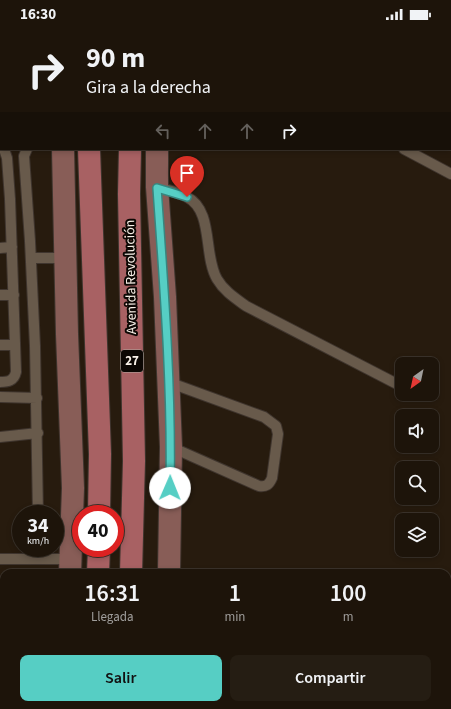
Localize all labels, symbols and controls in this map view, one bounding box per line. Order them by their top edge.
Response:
text: 16:30 [20,4,56,25]
text: 90 m [86,38,145,78]
icon: right [20,44,72,96]
text: Gira a la derecha [86,75,211,100]
icon: left [152,120,174,142]
icon: ahead [194,120,216,142]
icon: ahead [236,120,258,142]
icon: right [278,120,300,142]
pin [170,156,204,197]
icon: arrive [176,162,198,184]
street label: Avenida Revolución [120,219,142,335]
road number: 27 [121,350,143,372]
north arrow [395,357,439,401]
map controls [395,357,439,557]
button: sound [395,409,439,453]
button: search [395,461,439,505]
position arrow [149,467,191,509]
speed limit sign: 40 [72,505,124,557]
text: 34 [27,512,49,540]
button: layers [395,513,439,557]
text: km/h [27,534,49,548]
text: 16:31 [84,576,140,611]
text: 1 [229,576,241,611]
text: 100 [330,576,367,611]
text: Llegada [91,608,134,626]
text: min [224,608,245,626]
text: m [343,608,354,626]
button: Salir [20,655,222,701]
button: Compartir [230,655,431,701]

